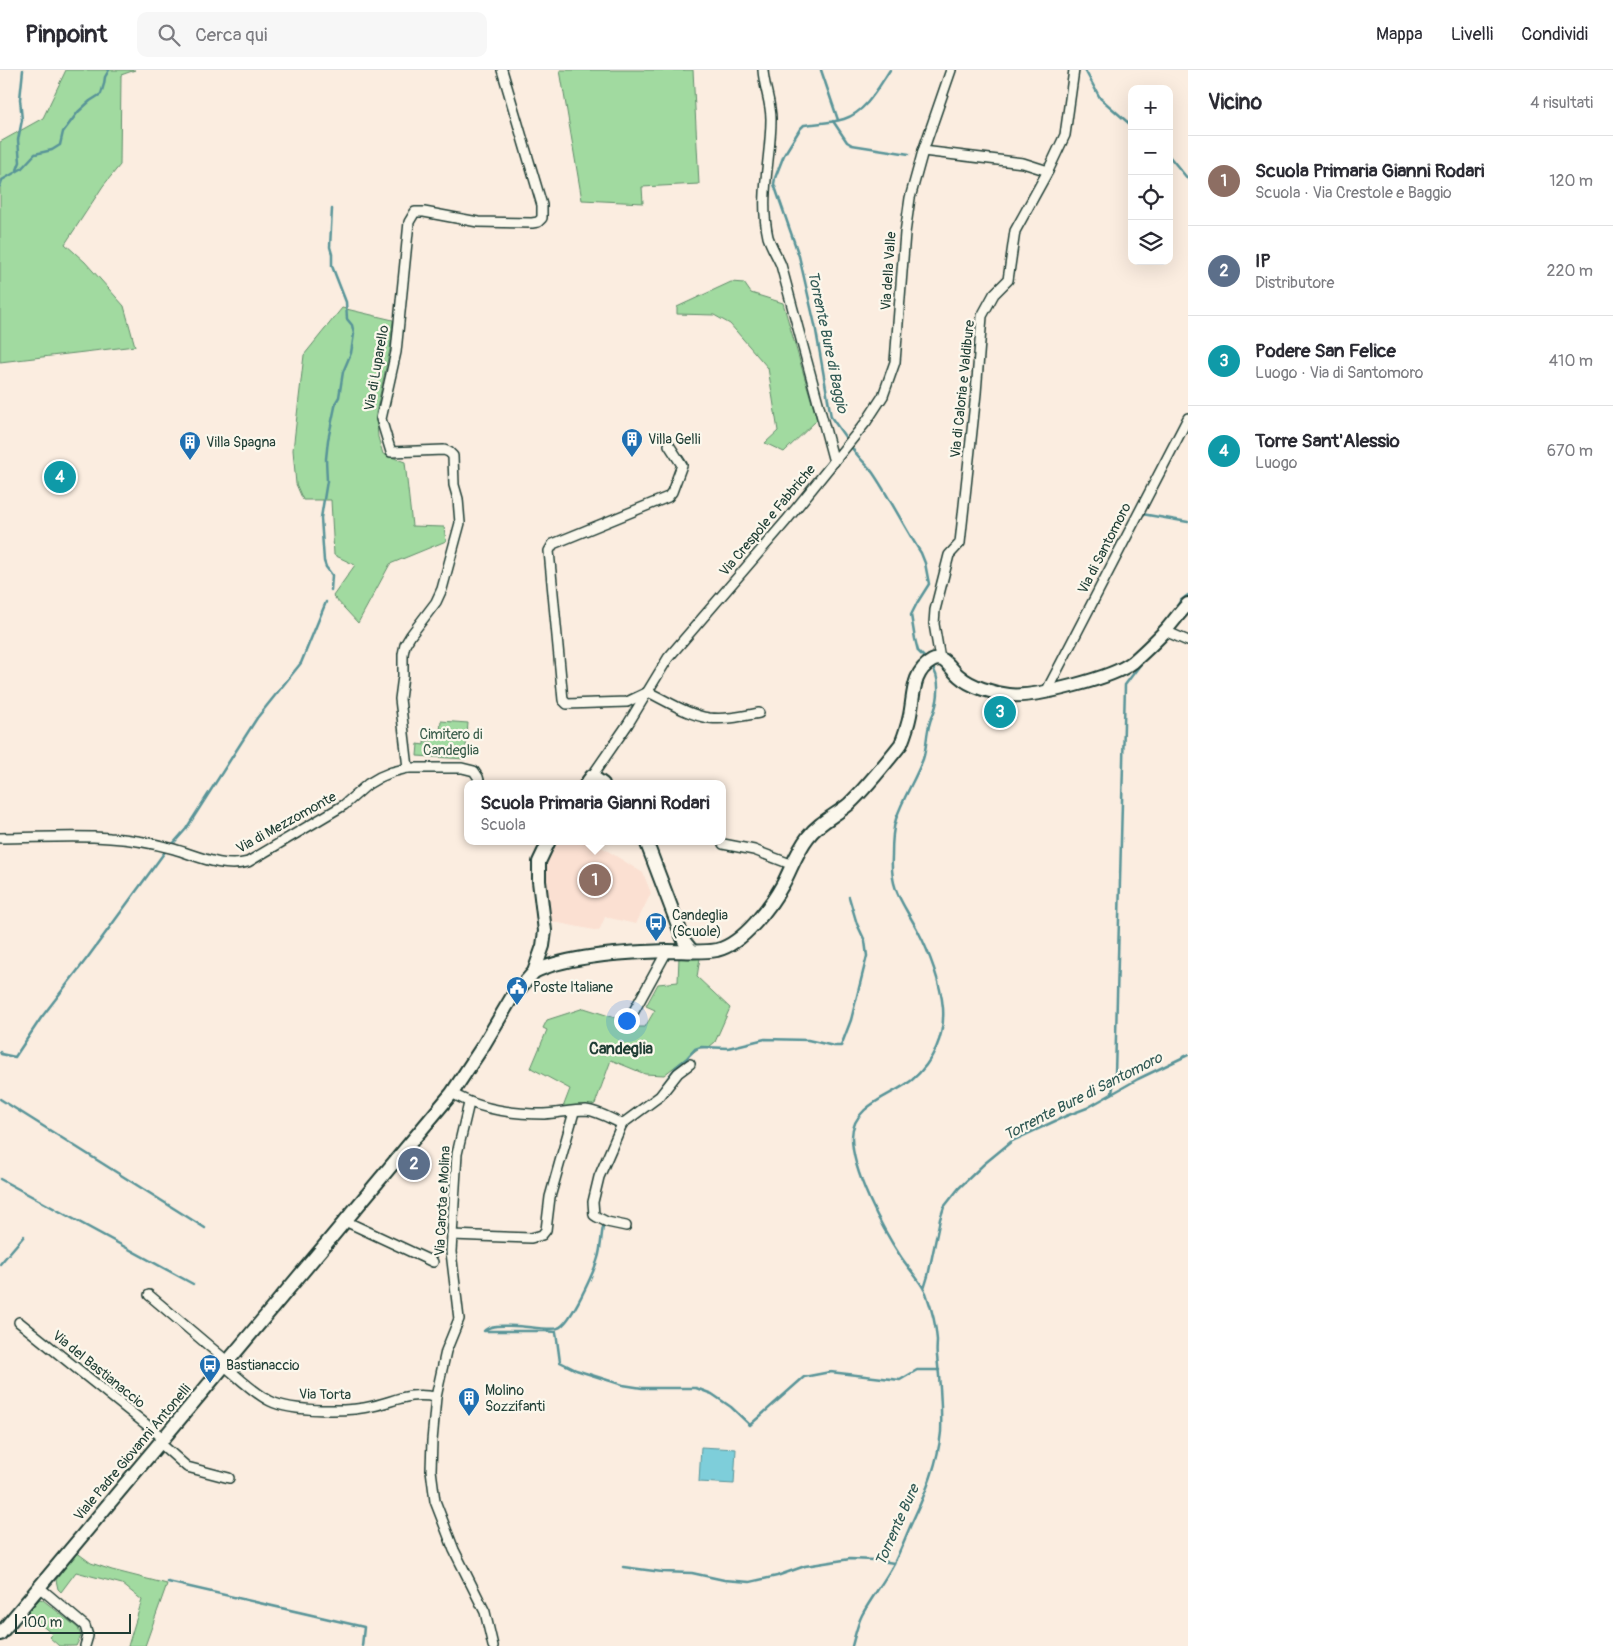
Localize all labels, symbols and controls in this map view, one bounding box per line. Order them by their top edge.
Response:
search box [137,12,487,57]
text: Pinpoint [25,20,107,49]
icon: search [155,21,183,49]
text: Cerca qui [195,23,267,47]
text: Mappa [1376,23,1423,46]
text: Livelli [1451,23,1493,46]
text: Condividi [1521,23,1588,46]
map controls [1128,85,1173,265]
button: + [1128,85,1173,130]
text: Vicino [1208,89,1262,116]
text: 4 risultati [1530,93,1593,113]
button: − [1128,130,1173,175]
text: Scuola Primaria Gianni Rodari [1255,159,1484,183]
text: 1 [1221,171,1227,191]
text: 120 m [1549,171,1593,191]
button: locate [1128,175,1173,220]
text: Scuola · Via Crestole e Baggio [1255,183,1452,203]
button: layers [1128,220,1173,265]
street label: Via della Valle [877,231,900,311]
text: IP [1255,249,1271,273]
text: 2 [1220,261,1228,281]
text: 220 m [1547,261,1593,281]
water label: Torrente Bure di Baggio [803,269,852,416]
text: Distributore [1255,273,1334,293]
street label: Via di Caloria e Valdibure [947,319,978,459]
street label: Via di Luparello [361,323,392,412]
text: Podere San Felice [1255,339,1396,363]
text: 3 [1220,351,1228,371]
text: 410 m [1549,351,1593,371]
text: Luogo · Via di Santomoro [1255,363,1423,383]
building icon: Villa Gelli [620,427,644,458]
text: Torre Sant'Alessio [1255,429,1400,453]
building icon: Villa Spagna [178,430,202,461]
place label: Villa Gelli [648,431,701,448]
place label: Villa Spagna [206,434,276,451]
text: 4 [1219,441,1229,461]
text: 670 m [1547,441,1593,461]
text: Luogo [1255,453,1297,473]
pin: 4 [44,458,76,496]
street label: Via Crespole e Fabbriche [716,461,819,579]
street label: Via di Santomoro [1074,499,1135,597]
pin: 3 [984,693,1016,731]
park label: Cimitero di Candeglia [420,726,483,759]
popup [464,780,726,845]
street label: Via di Mezzomonte [233,788,339,857]
text: Scuola Primaria Gianni Rodari [480,791,710,815]
text: Scuola [480,815,526,835]
pin: 1 [579,861,611,899]
place label: Candeglia (Scuole) [672,907,728,940]
bus stop icon: Candeglia (Scuole) [644,911,668,942]
public building icon: Poste Italiane [505,975,529,1006]
place label: Poste Italiane [533,979,613,996]
your location [614,1008,640,1034]
district label: Candeglia [589,1039,654,1059]
water label: Torrente Bure di Santomoro [1001,1048,1166,1145]
pin: 2 [398,1145,430,1183]
street label: Via Carota e Molina [431,1145,454,1257]
street label: Via del Bastianaccio [49,1327,149,1412]
bus stop icon: Bastianaccio [198,1353,222,1384]
place label: Bastianaccio [226,1357,300,1374]
street label: Viale Padre Giovanni Antonelli [70,1380,195,1524]
place label: Molino Sozzifanti [485,1382,545,1415]
street label: Via Torta [299,1386,351,1403]
building icon: Molino Sozzifanti [457,1386,481,1417]
water label: Torrente Bure [871,1480,924,1569]
scale bar [15,1611,131,1634]
text: 100 m [22,1614,62,1631]

